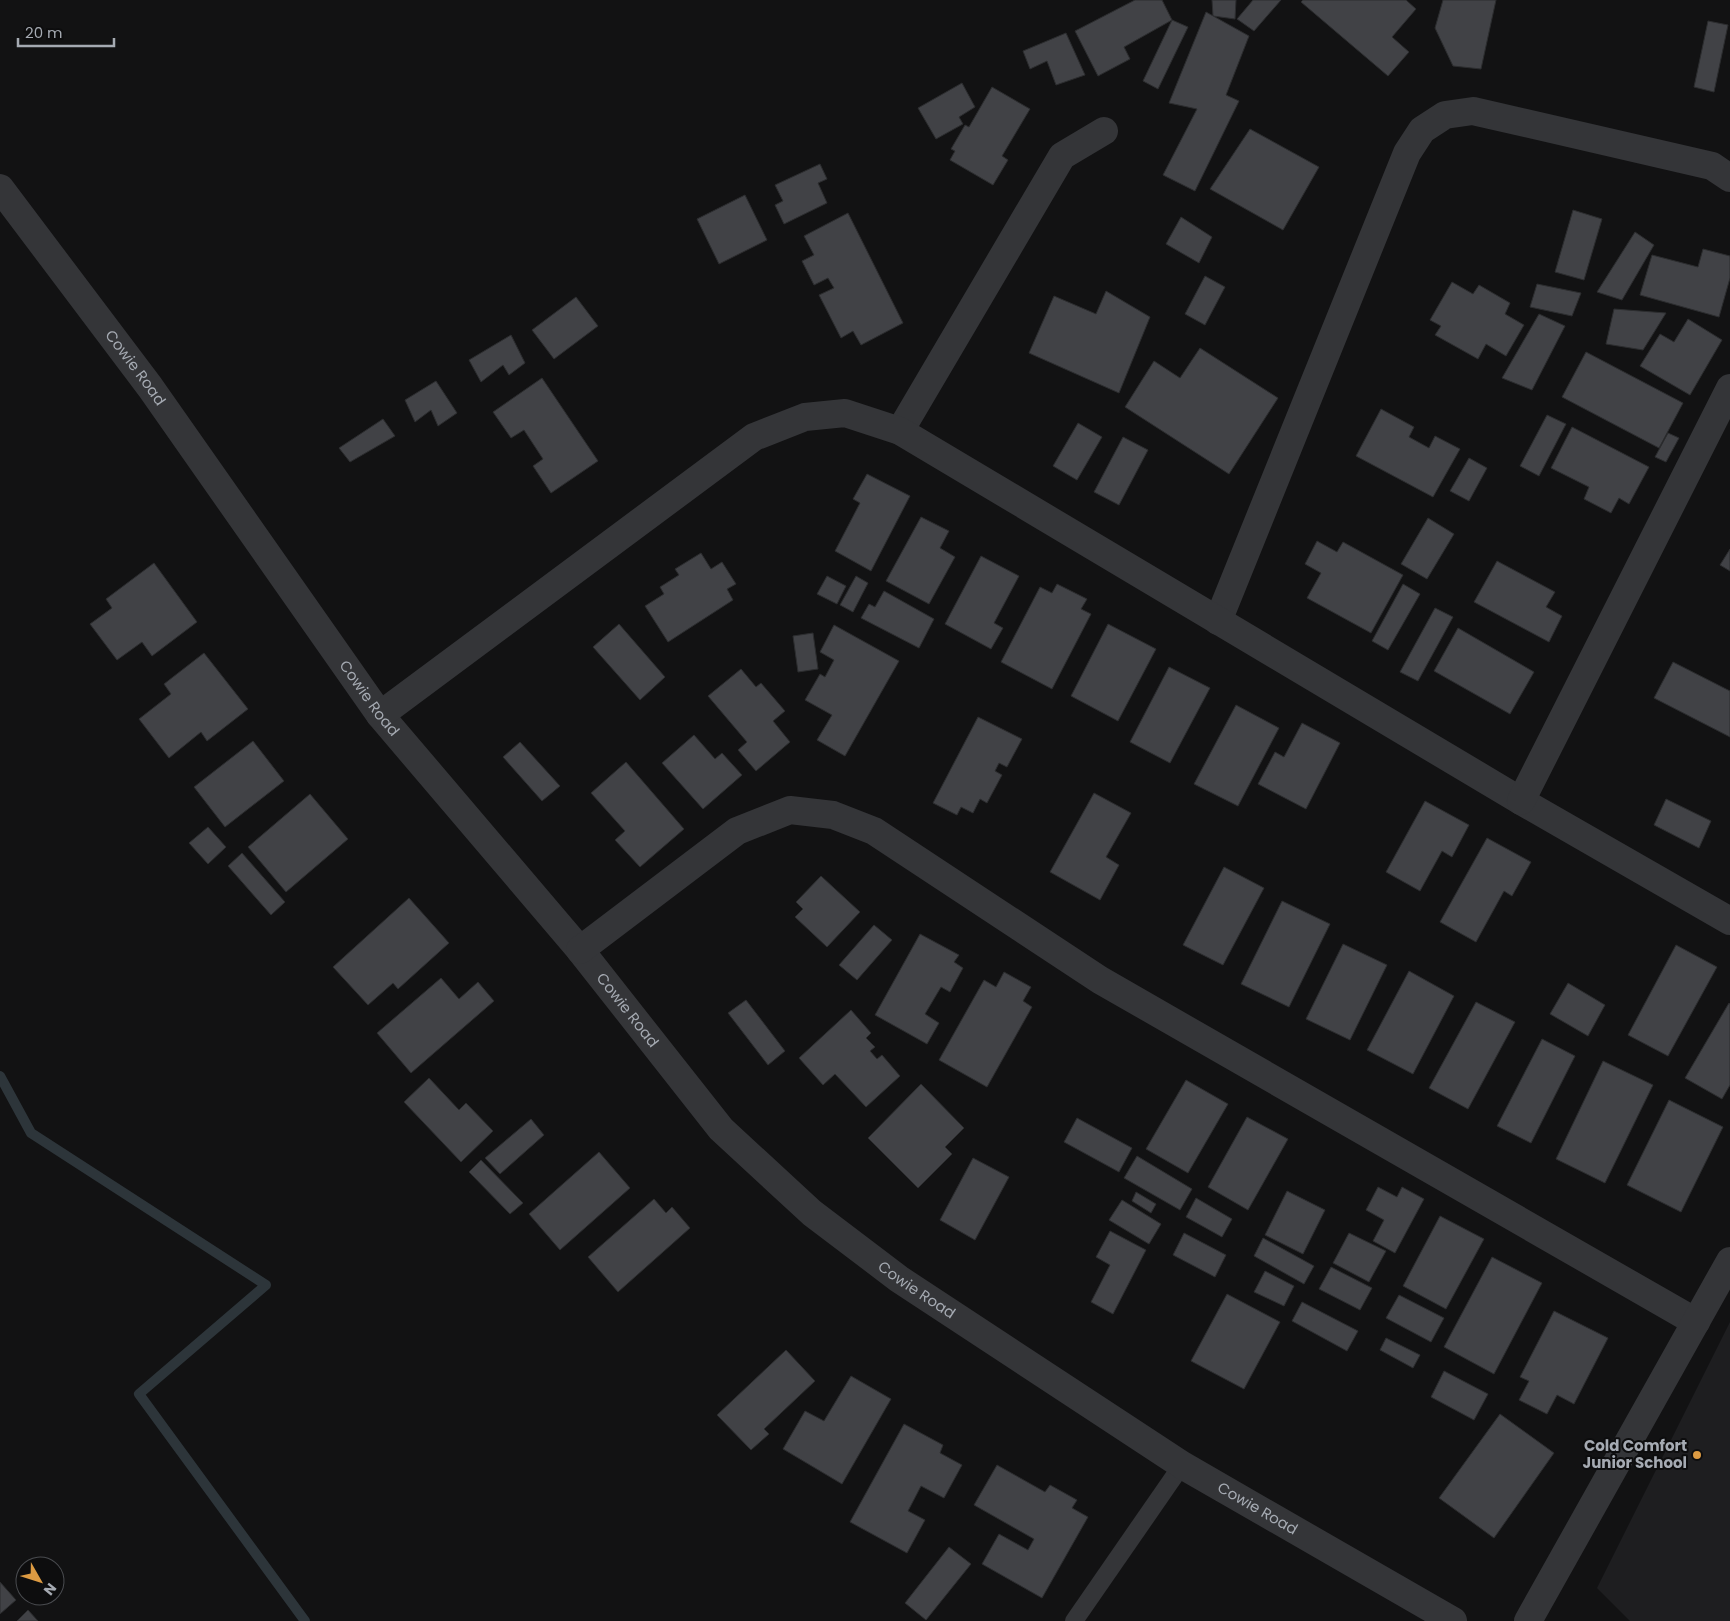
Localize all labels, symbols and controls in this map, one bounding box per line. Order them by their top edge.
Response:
scale bar [18,15,114,47]
text: 20 m [25,22,63,43]
street label: Cowie Road [100,325,171,410]
street label: Cowie Road [335,656,405,741]
street label: Cowie Road [592,968,664,1052]
street label: Cowie Road [874,1256,960,1323]
place label: Cold Comfort Junior School [1583,1435,1687,1473]
marker: Cold Comfort Junior School [1691,1449,1703,1461]
street label: Cowie Road [1214,1477,1302,1539]
north arrow [15,1556,65,1606]
text: N [39,1579,61,1600]

